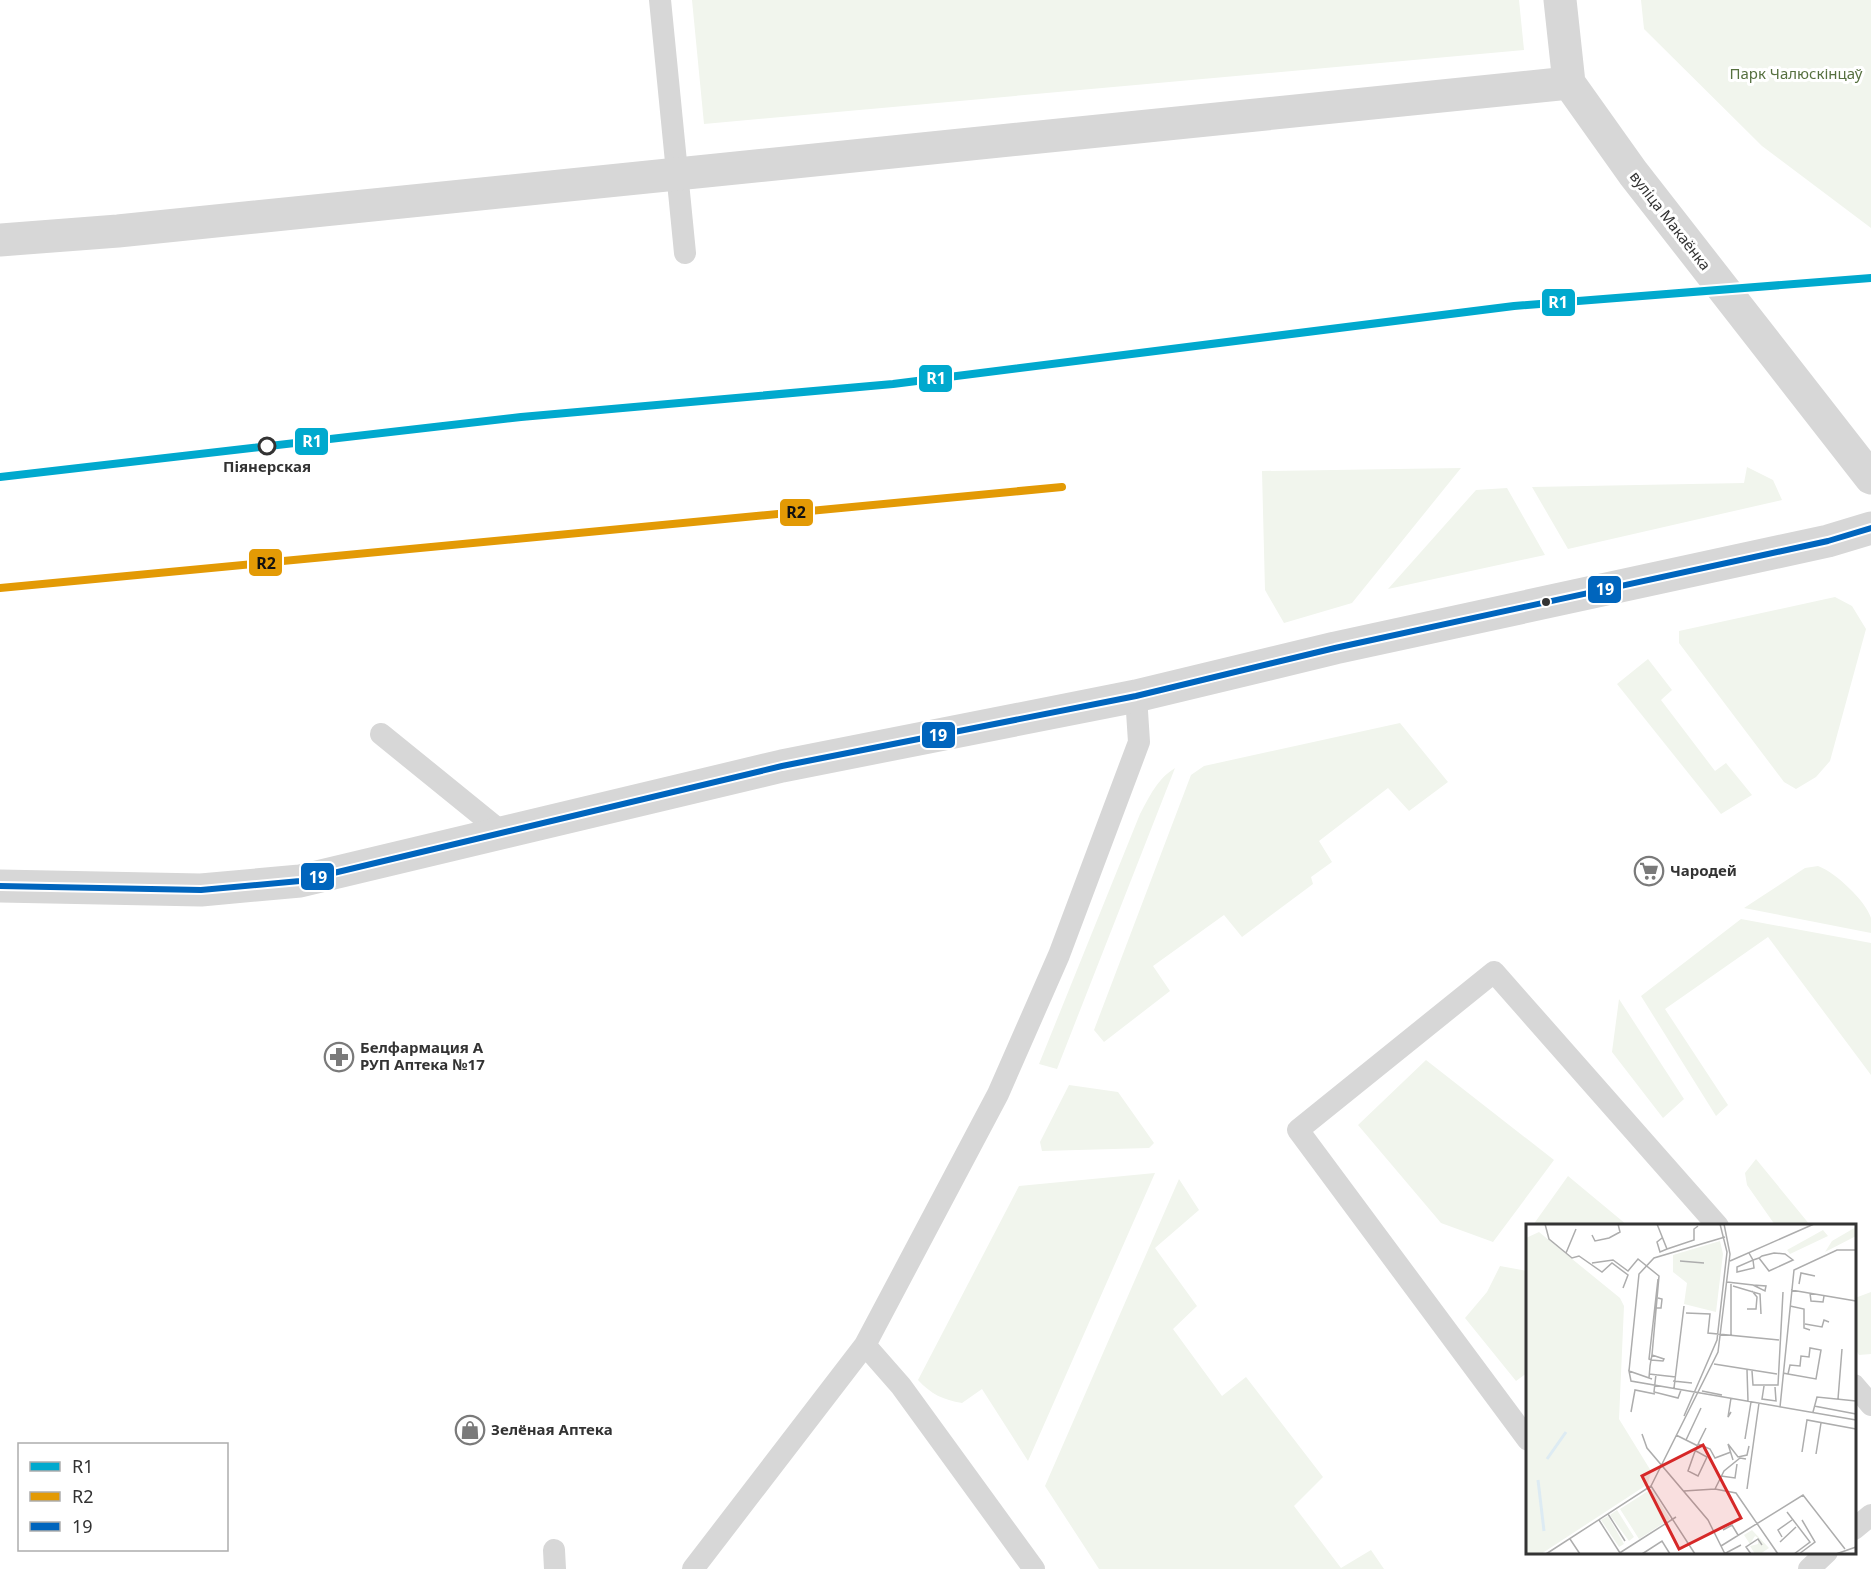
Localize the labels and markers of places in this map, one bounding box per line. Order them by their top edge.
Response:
marker: Піянерская [258,437,276,455]
place label: Піянерская [223,456,311,476]
unlabelled marker [1540,596,1552,608]
supermarket icon: Чародей [1633,855,1665,887]
place label: Чародей [1670,860,1737,880]
place label: Белфармация А РУП Аптека №17 [360,1037,485,1074]
pharmacy icon: Белфармация А РУП Аптека №17 [323,1041,355,1073]
shop icon: Зелёная Аптека [454,1414,486,1446]
place label: Зелёная Аптека [491,1419,613,1439]

